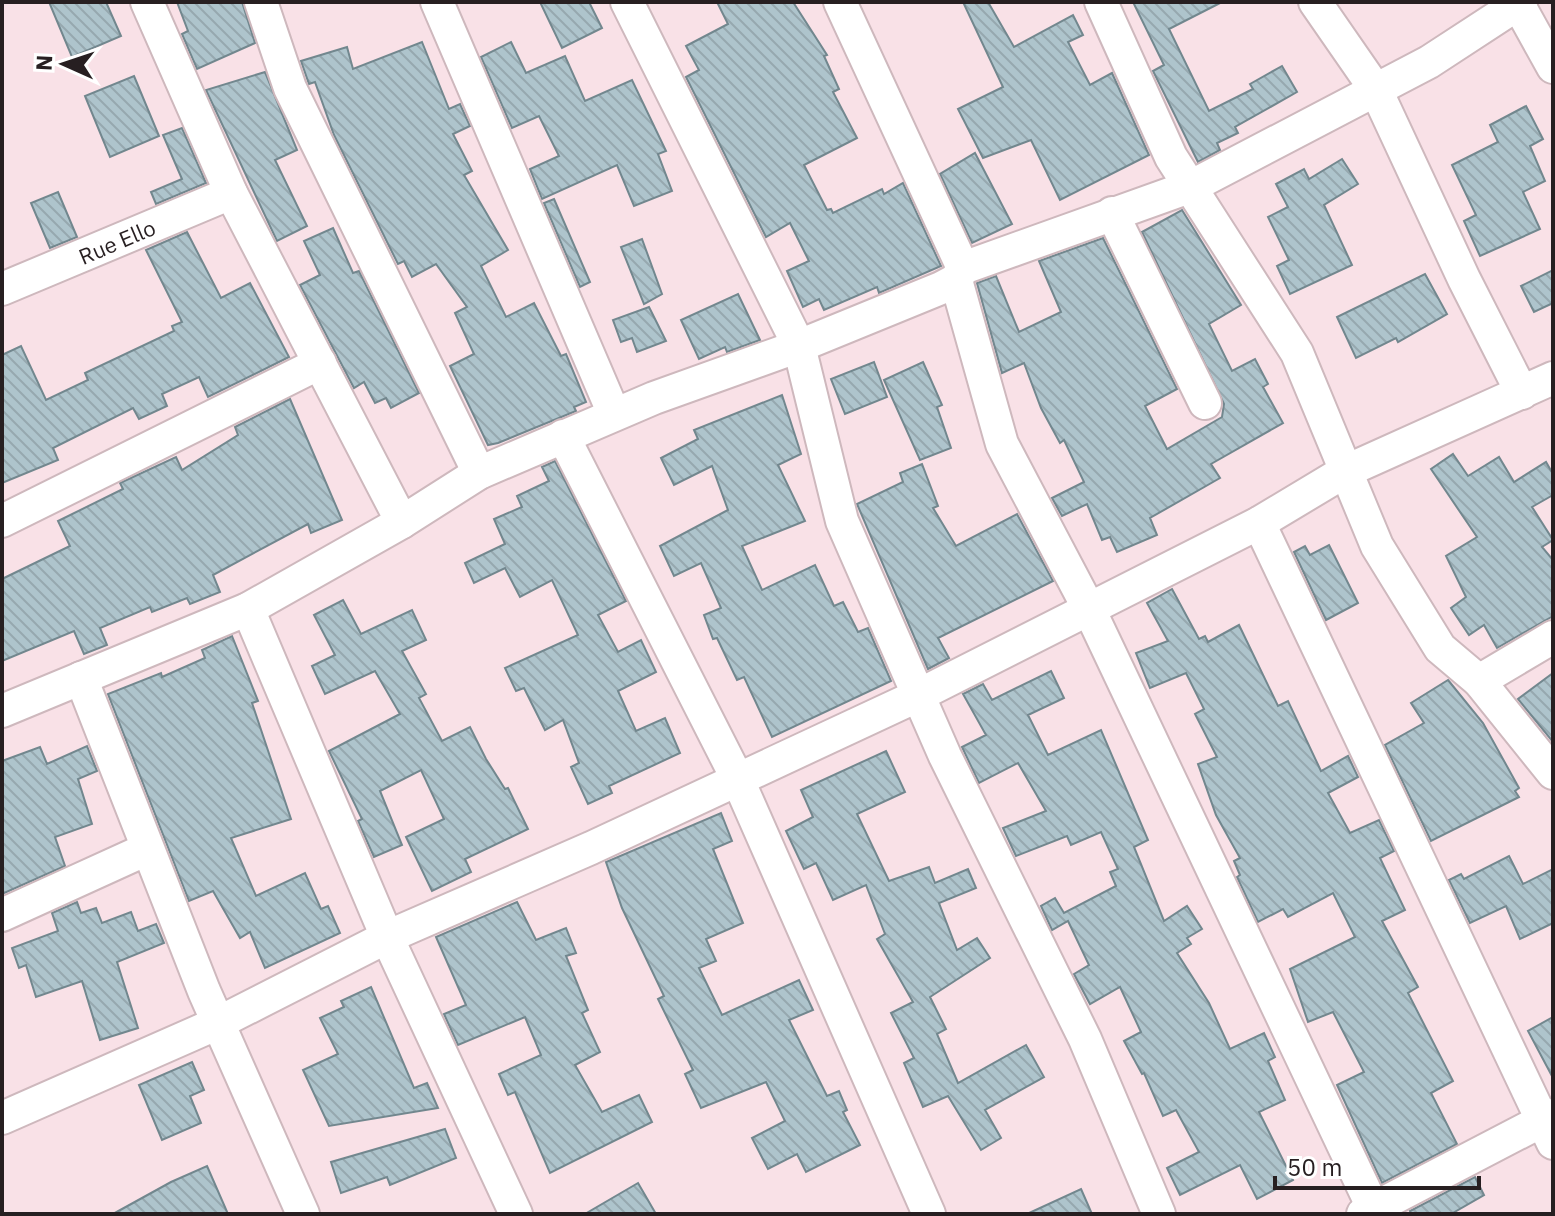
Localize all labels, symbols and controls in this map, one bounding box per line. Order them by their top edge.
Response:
north arrow [24,24,104,104]
text: N [29,54,58,72]
street label: Rue Ello [74,212,160,271]
scale bar [1275,1140,1479,1190]
text: 50 m [1287,1151,1342,1183]

